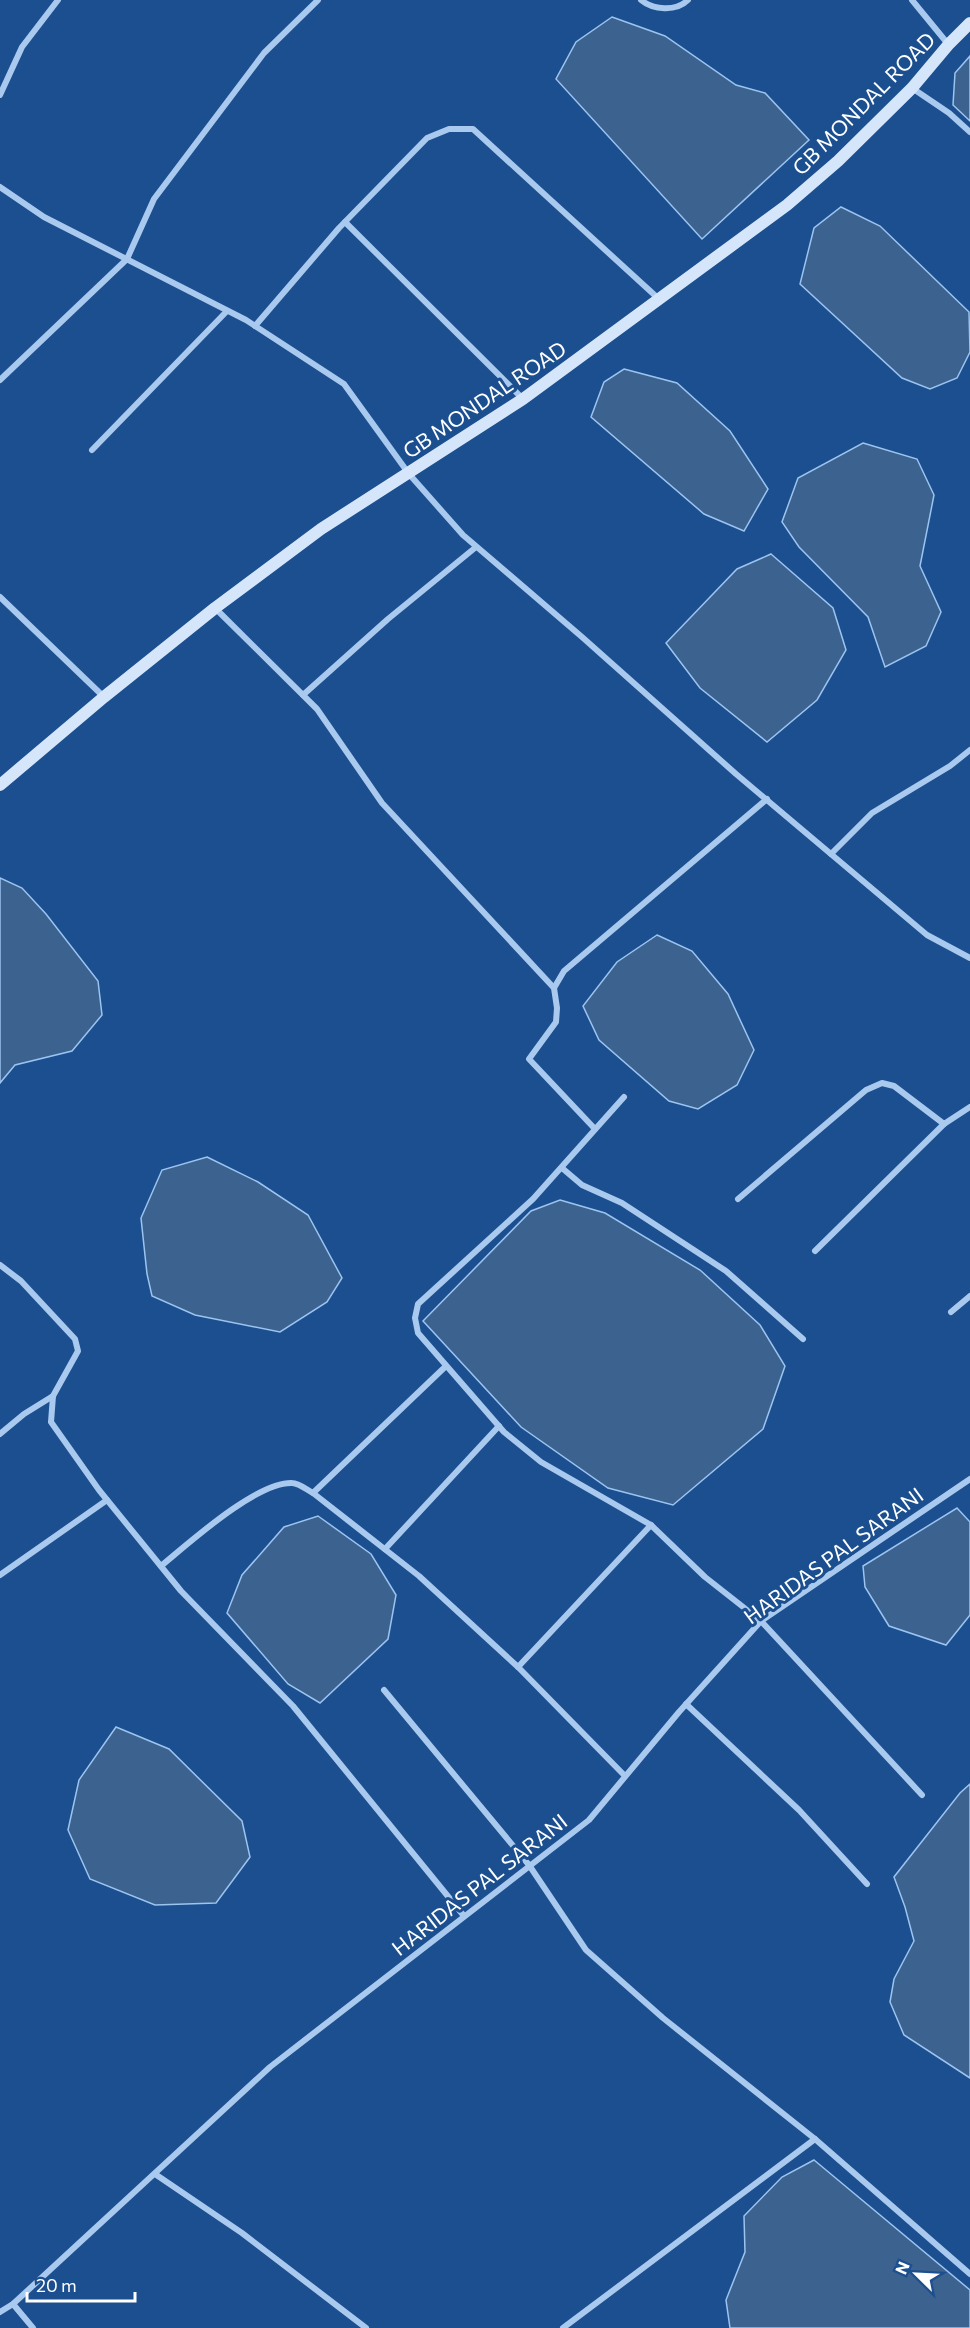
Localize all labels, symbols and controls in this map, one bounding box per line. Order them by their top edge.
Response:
street label: GB MONDAL ROAD [787,27,939,179]
street label: GB MONDAL ROAD [398,335,570,463]
street label: HARIDAS PAL SARANI [738,1482,928,1628]
street label: HARIDAS PAL SARANI [386,1808,572,1960]
north arrow [886,2244,946,2304]
text: N [891,2258,913,2277]
scale bar [27,2265,135,2303]
text: 20 m [36,2274,77,2296]

